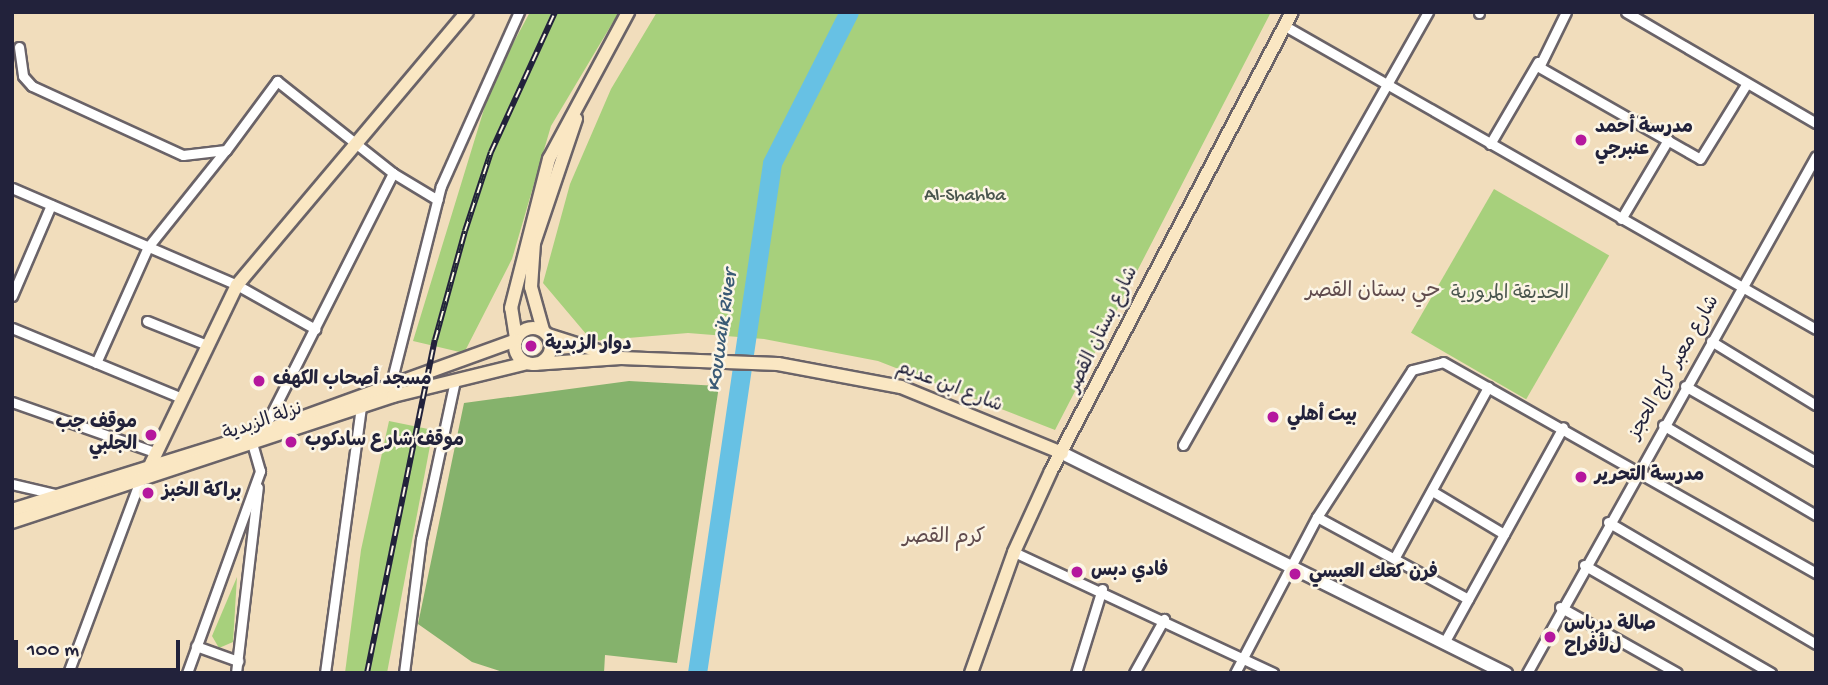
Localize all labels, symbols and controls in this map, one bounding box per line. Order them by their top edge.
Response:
place label: مدرسة أحمد عنبرجي [1595,118,1693,162]
marker: مدرسة أحمد عنبرجي [1573,132,1589,148]
park label: Al-Shahba [924,186,1006,208]
street label: شارع بستان القصر [1064,263,1144,397]
water label: Kouwaik River [703,269,745,393]
district label: حي بستان القصر [1305,280,1441,306]
park label: الحديقة المرورية [1451,284,1569,306]
street label: شارع معبر كراج الحجز [1624,292,1726,444]
place label: دوار الزبدية [545,335,632,357]
marker: دوار الزبدية [523,338,539,354]
street label: شارع ابن عديم [893,357,1005,419]
place label: مسجد أصحاب الكهف [273,370,432,392]
marker: مسجد أصحاب الكهف [251,373,267,389]
street label: نزلة الزبدية [220,399,306,447]
place label: بيت أهلي [1287,406,1357,428]
marker: بيت أهلي [1265,409,1281,425]
place label: موقف جب الجلبي [56,413,137,457]
marker: موقف جب الجلبي [143,427,159,443]
place label: موقف شارع سادكوب [305,431,464,453]
marker: موقف شارع سادكوب [283,434,299,450]
place label: مدرسة التحرير [1595,466,1704,488]
marker: مدرسة التحرير [1573,469,1589,485]
place label: براكة الخبز [162,482,241,504]
marker: براكة الخبز [140,485,156,501]
district label: كرم القصر [903,526,985,552]
place label: فادي دبس [1091,561,1168,583]
place label: فرن كعك العبسي [1309,563,1438,585]
marker: فادي دبس [1069,564,1085,580]
marker: فرن كعك العبسي [1287,566,1303,582]
place label: صالة درباس لﻷفراح [1564,615,1656,659]
scale bar [18,626,184,670]
marker: صالة درباس لﻷفراح [1542,629,1558,645]
text: 100 m [27,639,79,664]

